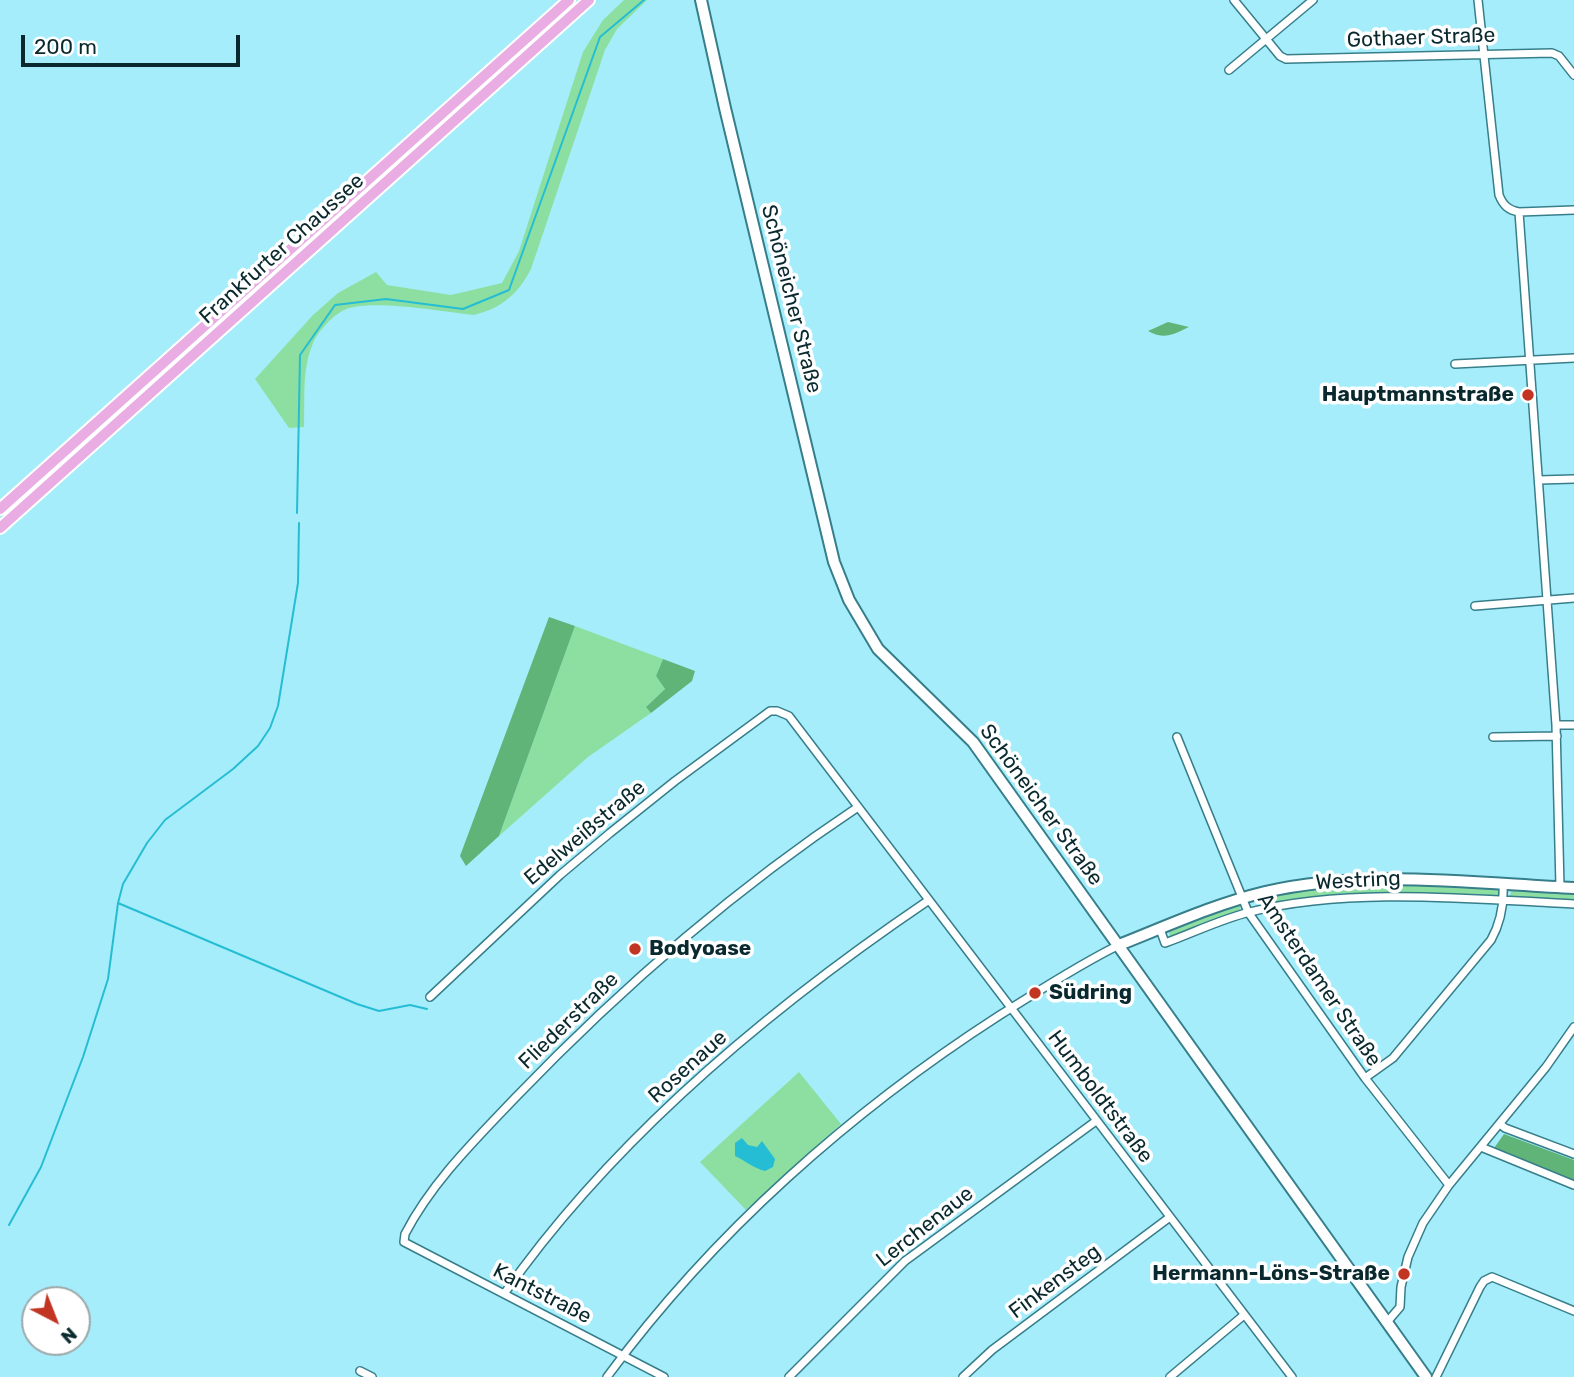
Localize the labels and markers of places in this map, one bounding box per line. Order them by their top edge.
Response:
place label: Hauptmannstraße [1322,382,1514,408]
marker: Hauptmannstraße [1520,387,1536,403]
place label: Bodyoase [649,936,751,962]
marker: Bodyoase [627,941,643,957]
place label: Südring [1049,980,1132,1006]
marker: Südring [1027,985,1043,1001]
place label: Hermann-Löns-Straße [1152,1261,1390,1287]
marker: Hermann-Löns-Straße [1396,1266,1412,1282]

